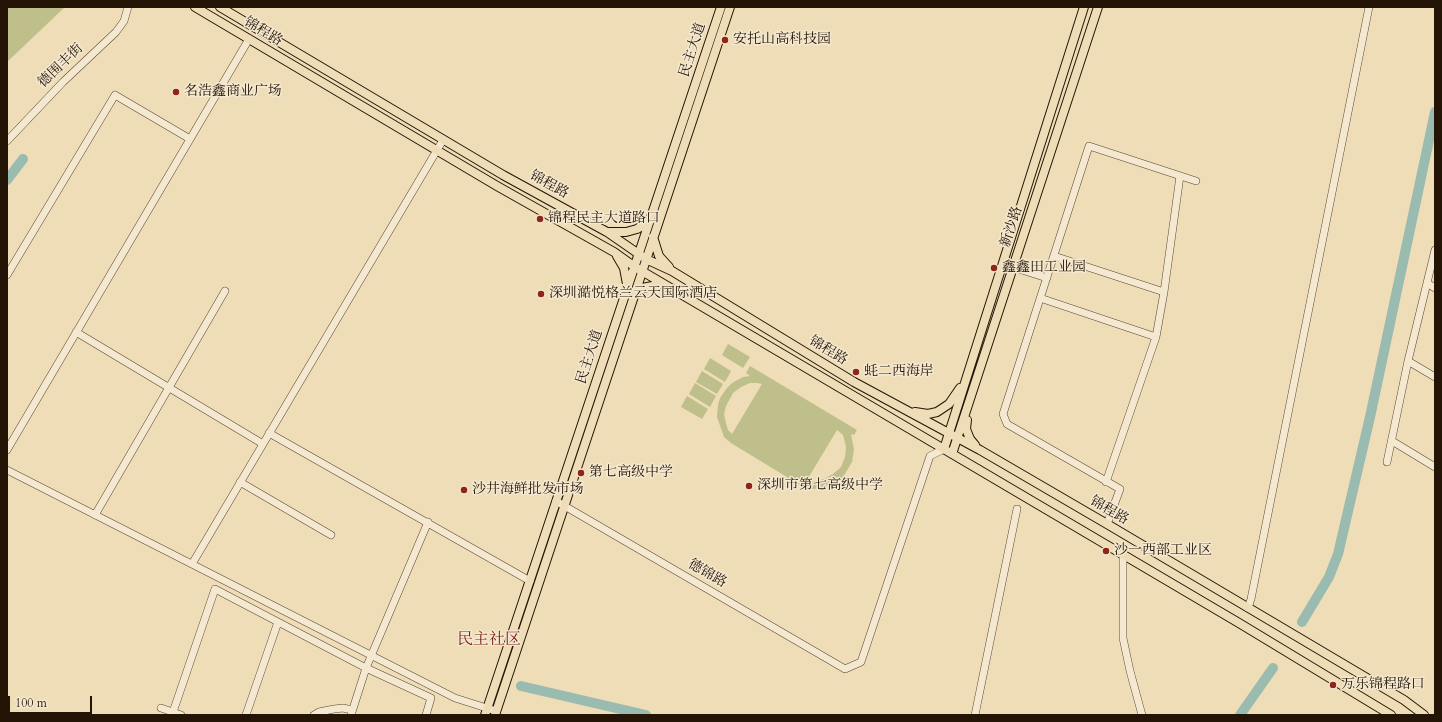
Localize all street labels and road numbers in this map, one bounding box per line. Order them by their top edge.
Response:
street label: 锦程路 [241,14,285,50]
street label: 民主大道 [676,21,710,79]
street label: 德围丰街 [35,41,87,91]
street label: 锦程路 [527,167,571,203]
street label: 新沙路 [998,204,1026,250]
street label: 民主大道 [573,328,607,386]
street label: 锦程路 [806,333,850,369]
street label: 锦程路 [1087,493,1131,529]
street label: 德锦路 [685,556,729,592]

